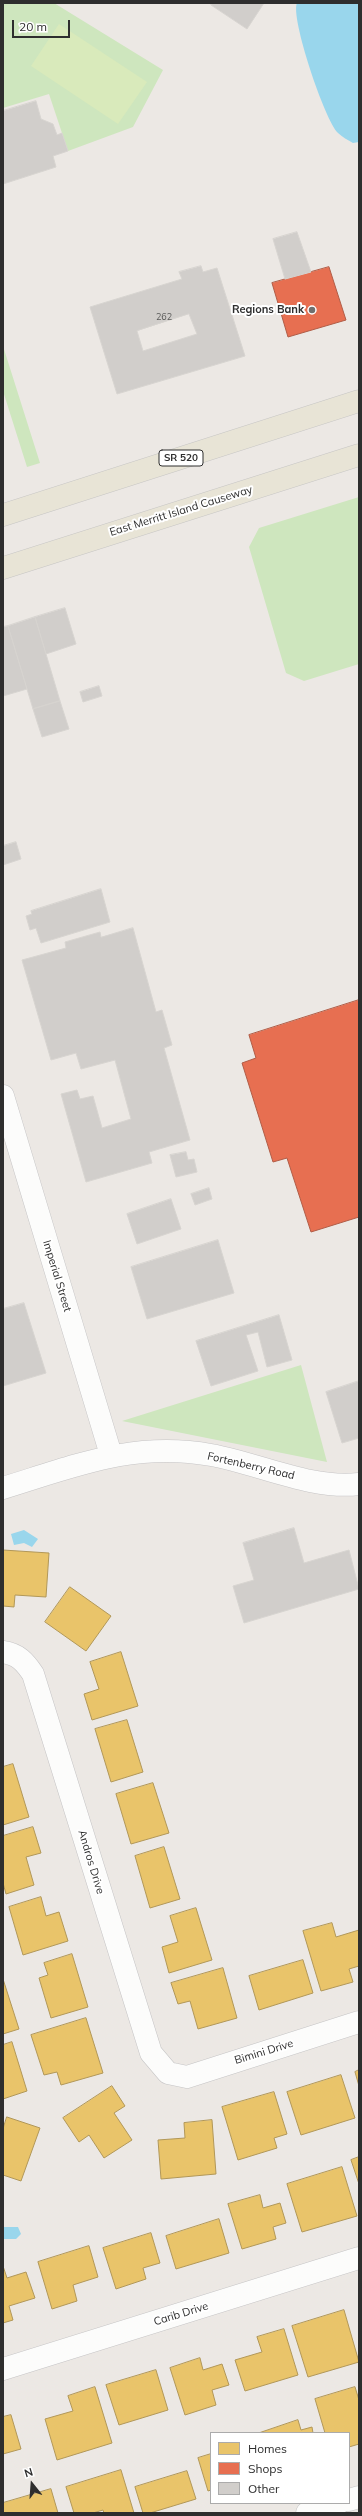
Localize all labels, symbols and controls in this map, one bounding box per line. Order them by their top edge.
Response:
scale bar [14,12,72,38]
text: 20 m [19,19,47,34]
place label: Regions Bank [232,303,304,317]
marker: Regions Bank [307,305,317,315]
house number: 262 [156,312,172,322]
road number: SR 520 [159,450,203,466]
street label: East Merritt Island Causeway [108,483,254,539]
street label: Imperial Street [40,1239,74,1313]
street label: Fortenberry Road [206,1450,296,1482]
street label: Andros Drive [75,1828,107,1896]
street label: Bimini Drive [233,2037,295,2067]
street label: Carib Drive [152,2299,210,2329]
legend [210,2432,350,2504]
text: Homes [248,2441,287,2456]
text: Shops [248,2461,283,2476]
north arrow [12,2464,52,2504]
text: N [22,2465,35,2480]
text: Other [248,2481,279,2496]

